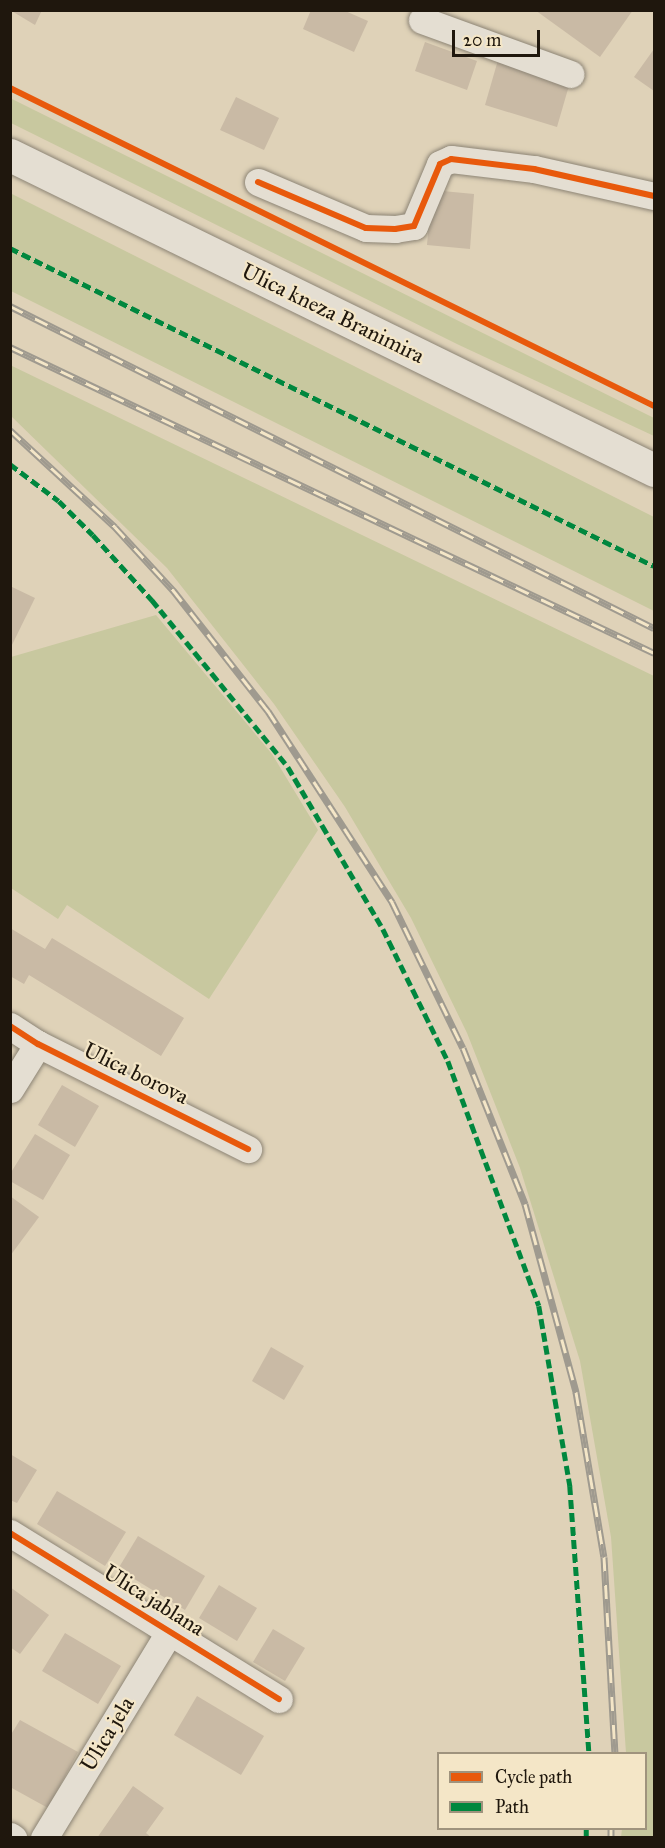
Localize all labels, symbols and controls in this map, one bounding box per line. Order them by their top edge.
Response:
scale bar [455,18,544,56]
text: 20 m [463,29,501,51]
street label: Ulica kneza Branimira [237,257,429,369]
street label: Ulica borova [79,1036,193,1110]
street label: Ulica jablana [99,1559,209,1641]
street label: Ulica jela [74,1692,140,1776]
legend [437,1752,647,1830]
text: Cycle path [495,1766,572,1788]
text: Path [495,1796,529,1818]

